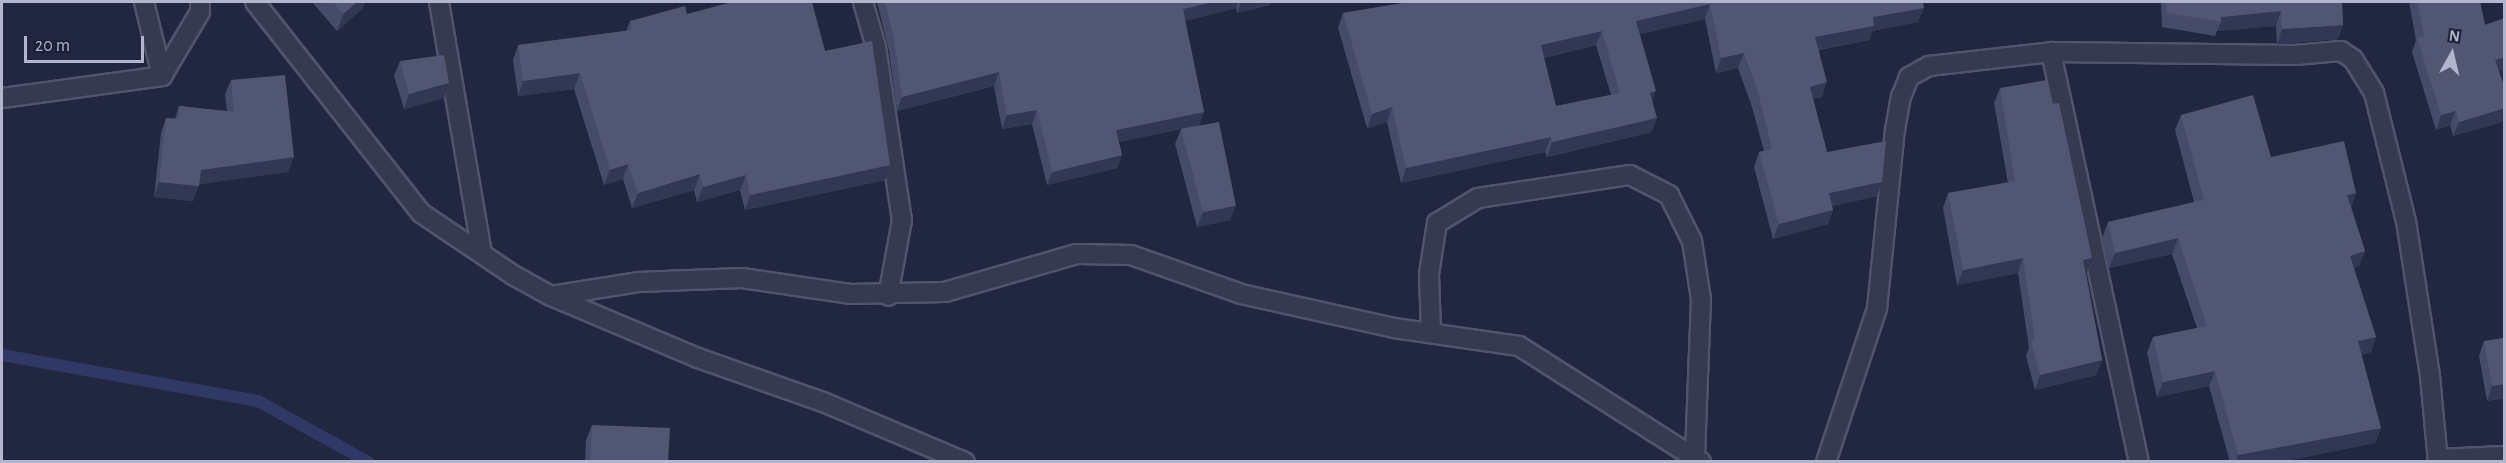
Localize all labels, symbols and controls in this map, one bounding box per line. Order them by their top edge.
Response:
scale bar [27,24,147,62]
north arrow [2422,24,2482,84]
text: N [2448,27,2461,45]
text: 20 m [35,37,70,55]

